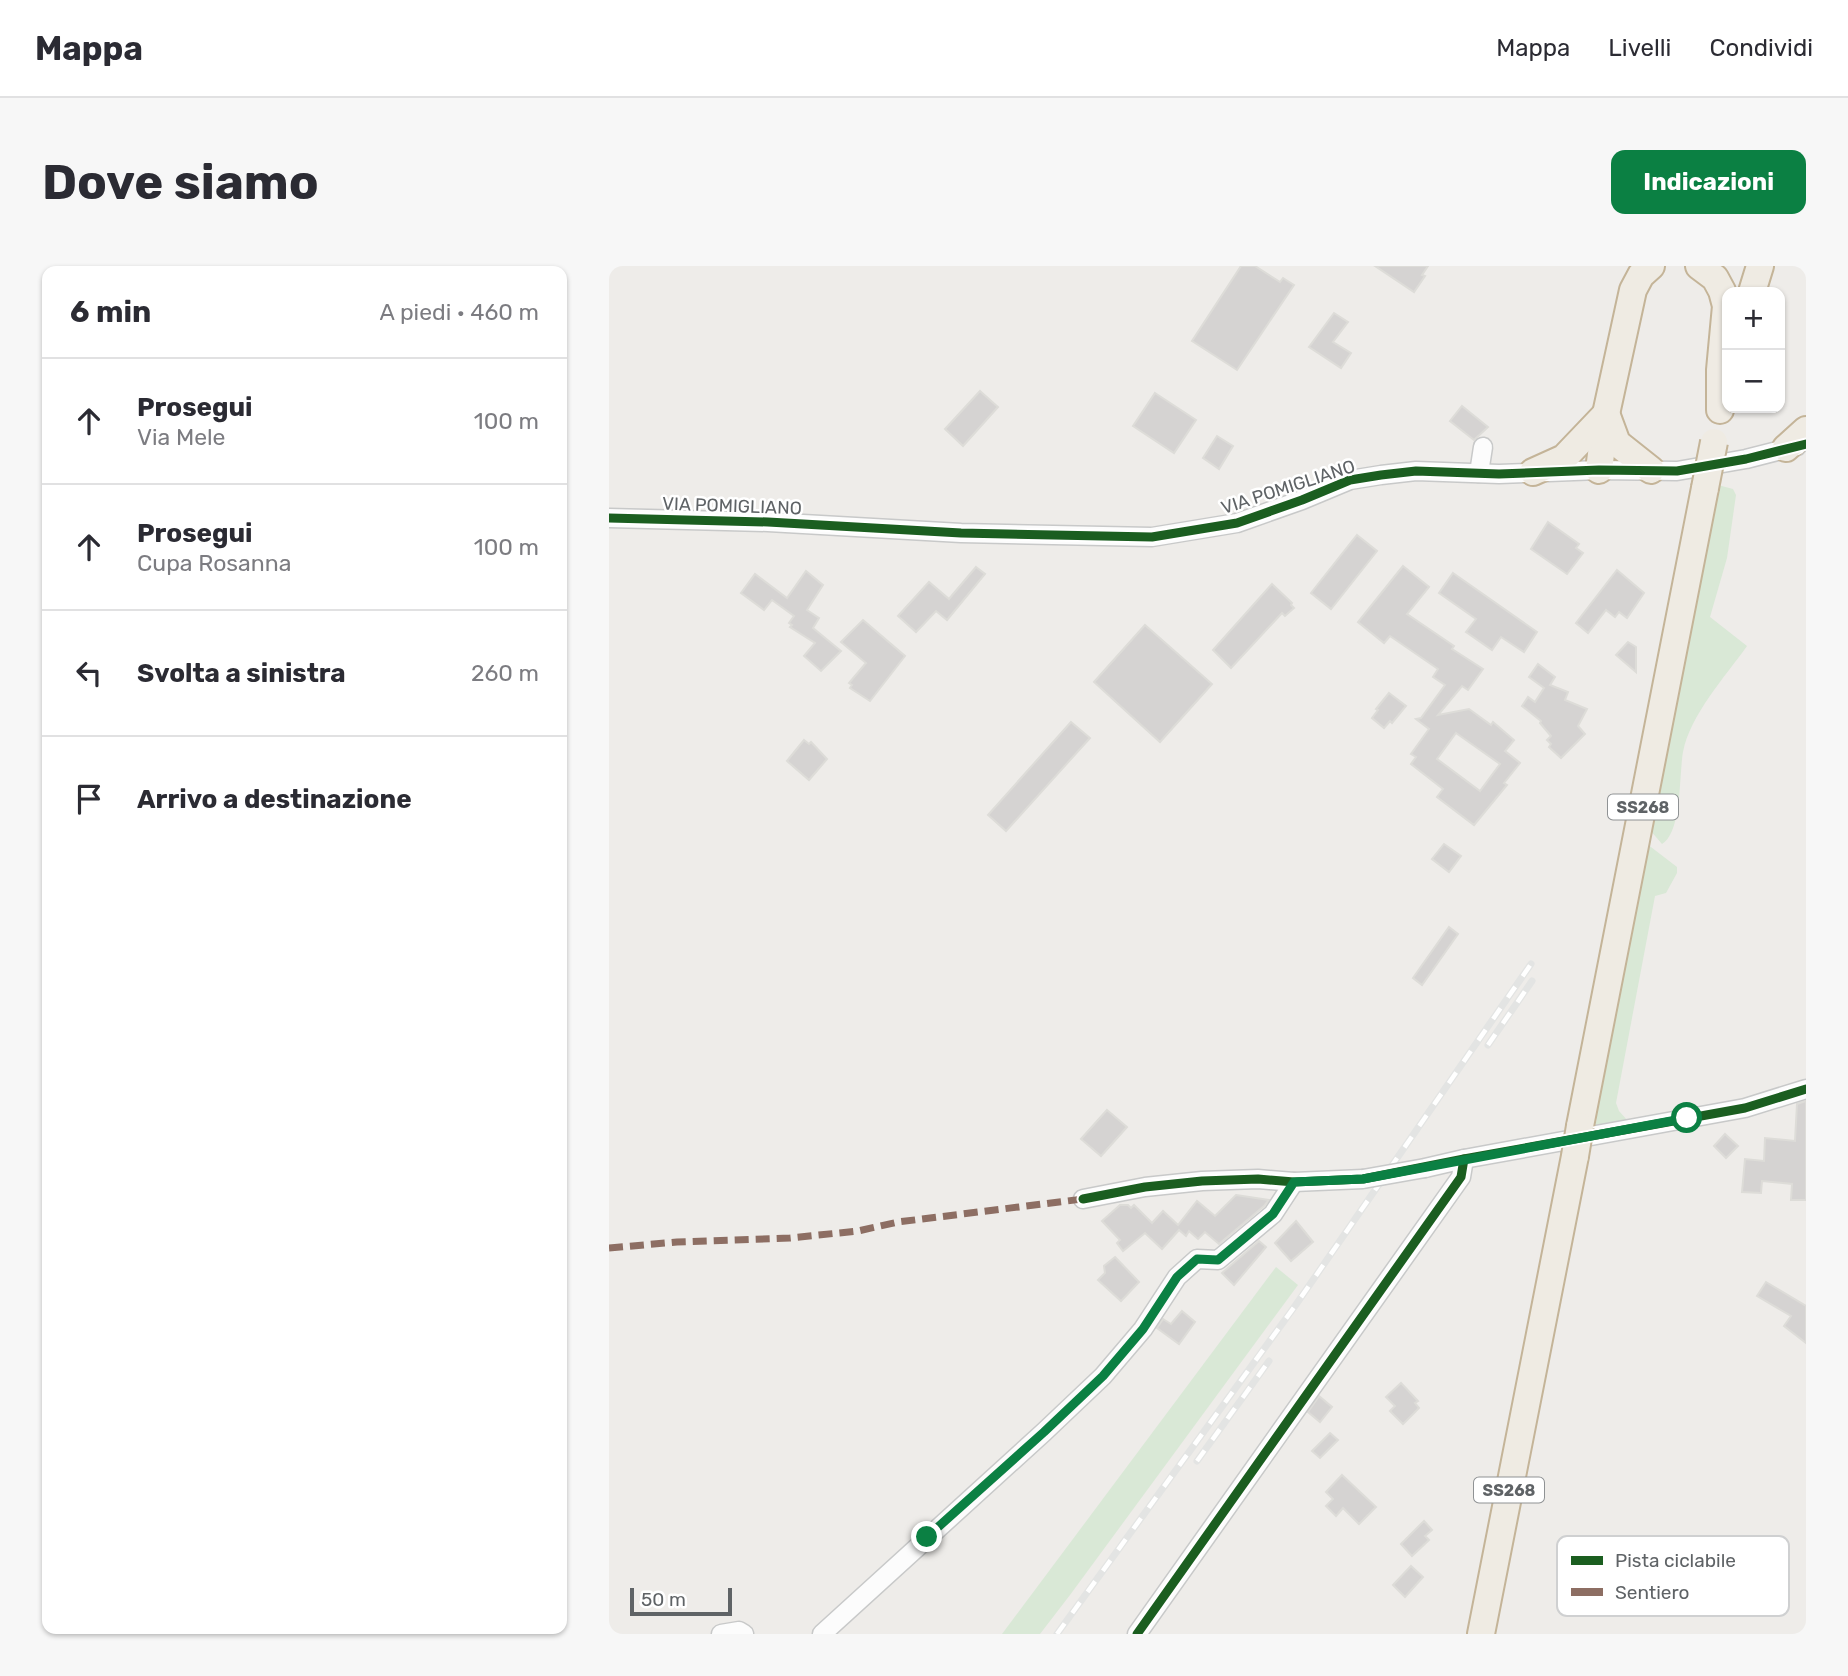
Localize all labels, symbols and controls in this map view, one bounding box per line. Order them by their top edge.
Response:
text: Mappa [35,29,143,68]
text: Mappa [1496,34,1570,62]
text: Livelli [1608,34,1671,62]
text: Condividi [1709,34,1813,62]
button: Indicazioni [1611,150,1806,214]
text: Dove siamo [42,153,319,211]
map controls [1722,287,1785,413]
button: + [1722,287,1785,350]
text: 6 min [70,294,151,330]
text: A piedi · 460 m [379,298,539,326]
button: − [1722,350,1785,413]
text: Prosegui [137,392,253,423]
icon: ahead [70,402,108,440]
text: 100 m [474,407,539,435]
text: Via Mele [137,423,226,451]
street label: VIA POMIGLIANO [1218,455,1358,519]
street label: VIA POMIGLIANO [662,493,802,519]
text: Prosegui [137,518,253,549]
icon: ahead [70,528,108,566]
text: 100 m [474,533,539,561]
text: Cupa Rosanna [137,549,291,577]
icon: left [70,654,108,692]
text: Svolta a sinistra [137,658,346,689]
text: 260 m [471,659,539,687]
icon: arrive [70,780,108,818]
text: Arrivo a destinazione [137,784,412,815]
road number: SS268 [1608,794,1678,820]
route start [1671,1102,1702,1133]
road number: SS268 [1474,1478,1544,1502]
route end [911,1521,942,1552]
legend [1557,1536,1789,1616]
text: Pista ciclabile [1615,1549,1736,1572]
text: Sentiero [1615,1581,1689,1604]
scale bar [630,1585,731,1617]
text: 50 m [641,1588,686,1611]

